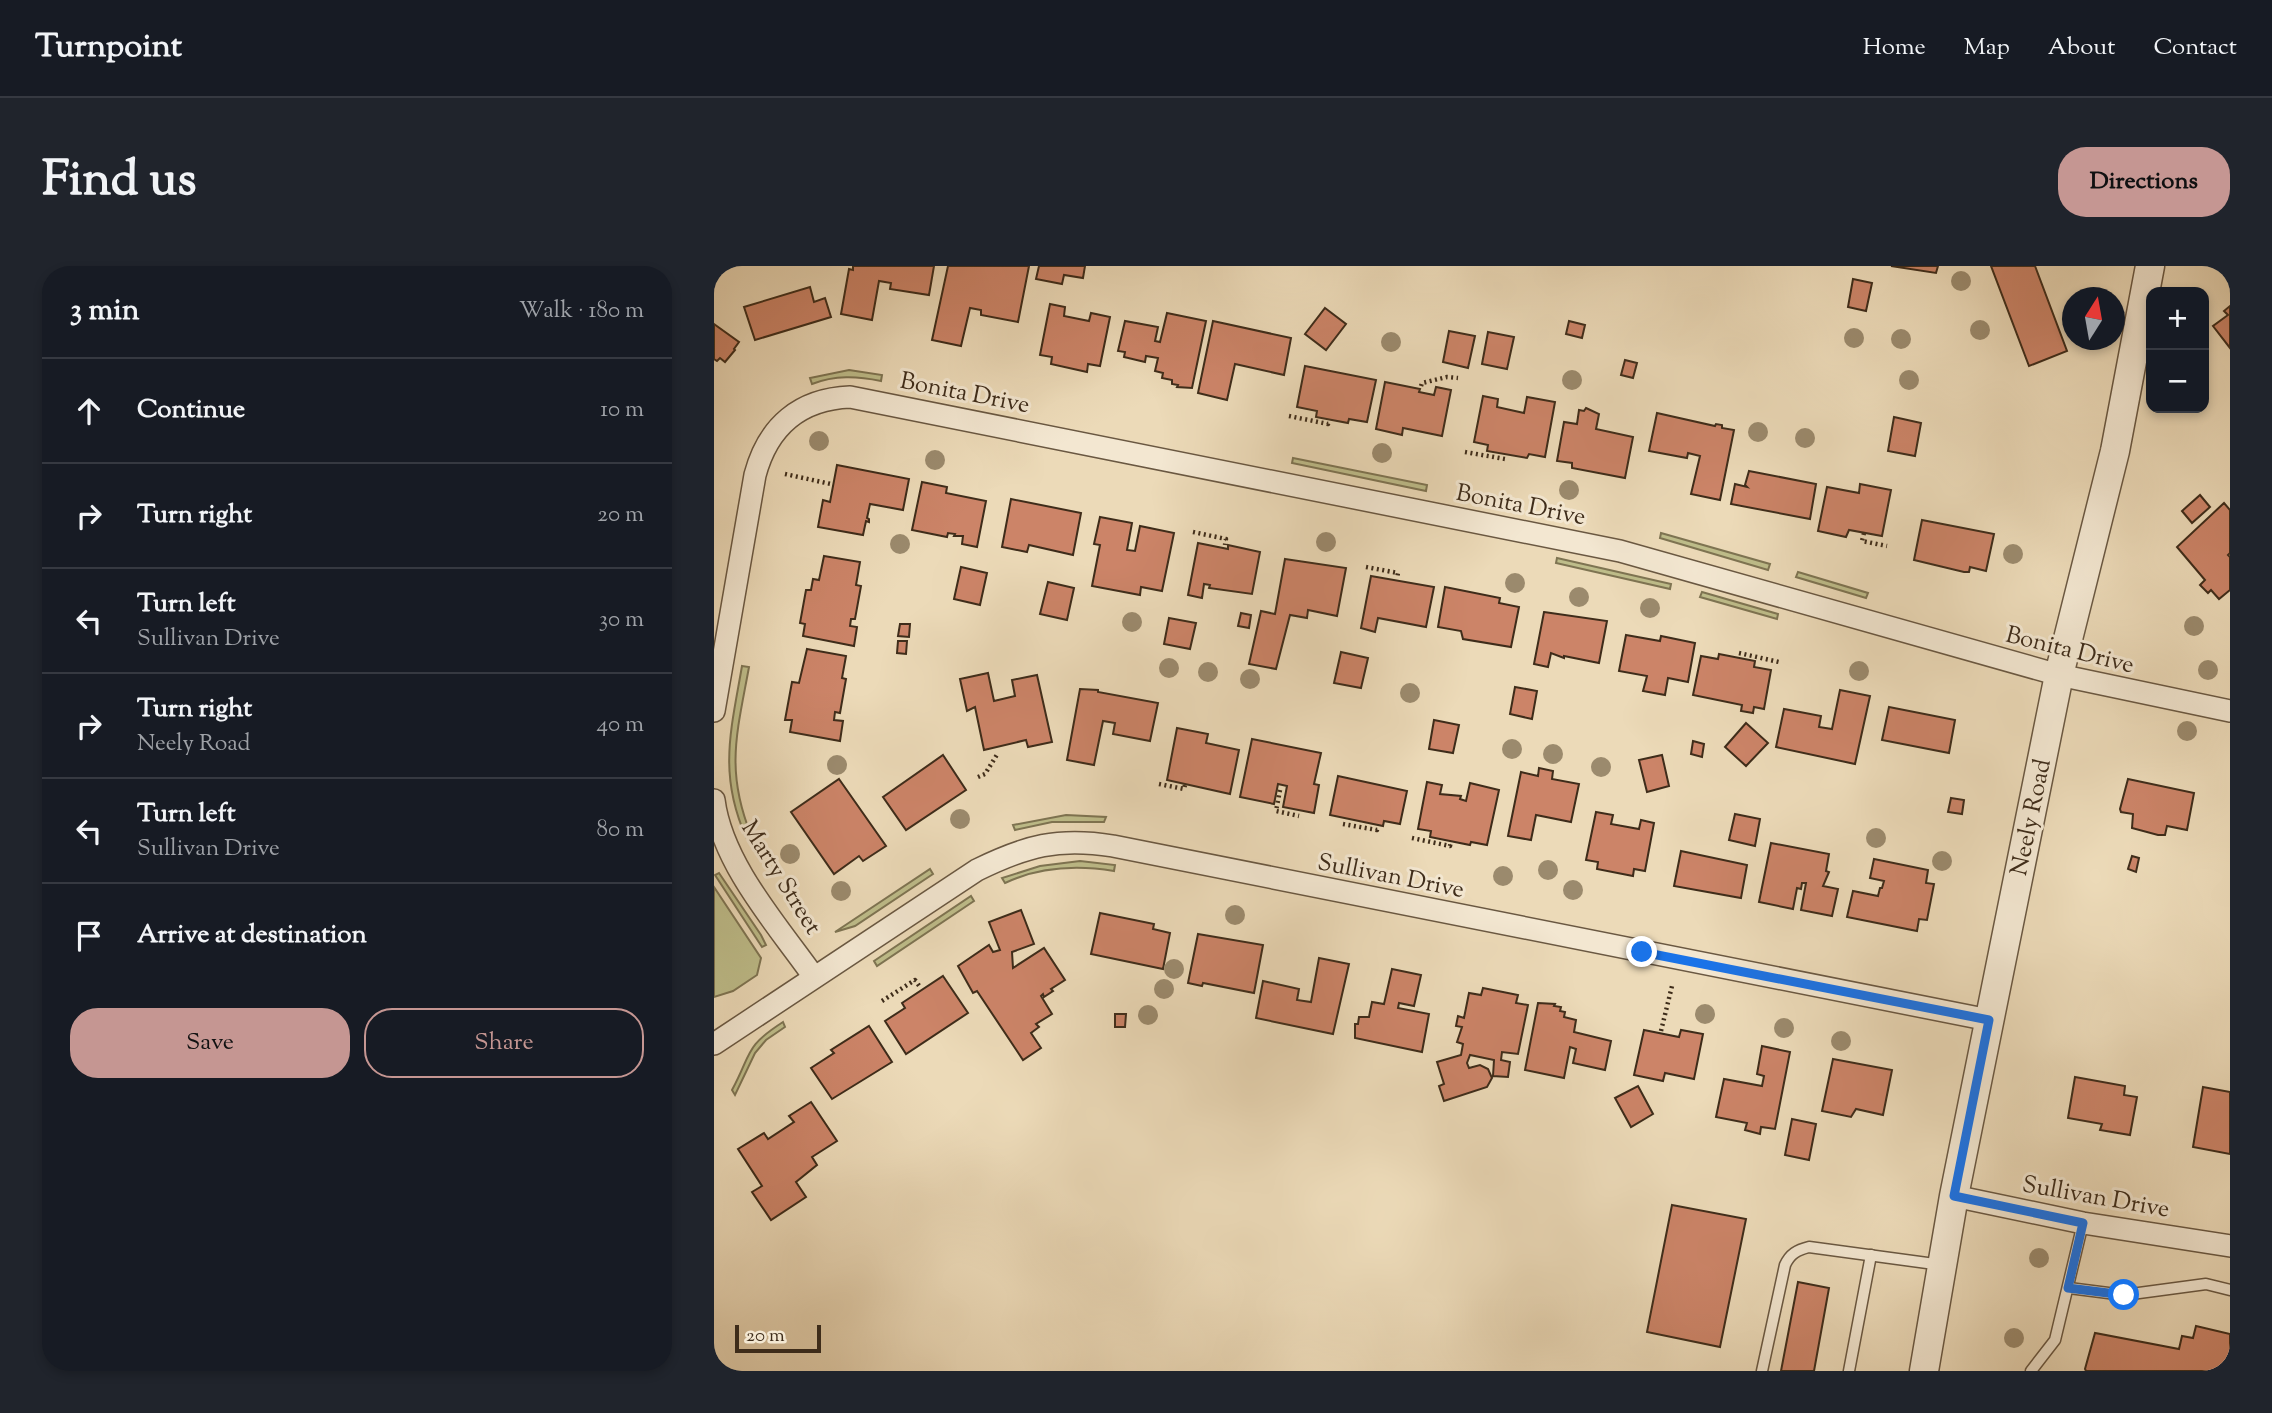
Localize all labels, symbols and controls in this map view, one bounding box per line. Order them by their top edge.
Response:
text: Turnpoint [35,24,182,72]
text: Home [1863,31,1926,65]
text: Map [1964,31,2010,65]
text: About [2048,31,2115,65]
text: Contact [2153,31,2237,65]
text: Find us [42,147,196,217]
button: Directions [2058,147,2230,217]
north arrow [2062,287,2125,350]
map controls [2146,287,2209,413]
button: + [2146,287,2209,350]
text: 3 min [70,290,140,333]
text: Walk · 180 m [519,295,644,328]
button: − [2146,350,2209,413]
street label: Bonita Drive [897,365,1032,423]
icon: ahead [70,392,108,430]
text: Continue [137,392,245,429]
text: 10 m [600,394,644,427]
street label: Bonita Drive [1453,477,1588,535]
icon: right [70,497,108,535]
text: Turn right [137,497,252,534]
text: 20 m [597,499,644,532]
text: Turn left [137,586,236,623]
icon: left [70,602,108,640]
text: 30 m [599,604,644,637]
street label: Bonita Drive [2002,619,2137,683]
text: Sullivan Drive [137,623,280,656]
text: Turn right [137,691,252,728]
icon: right [70,707,108,745]
text: 40 m [597,709,644,742]
text: Neely Road [137,728,251,761]
street label: Neely Road [2003,755,2061,879]
text: Turn left [137,796,236,833]
icon: left [70,812,108,850]
text: 80 m [596,814,644,847]
street label: Marty Street [732,814,829,942]
text: Sullivan Drive [137,833,280,866]
street label: Sullivan Drive [1314,846,1467,908]
icon: arrive [70,917,108,955]
text: Arrive at destination [137,917,367,954]
route end [1626,936,1657,967]
button: Save [70,1008,350,1078]
button: Share [364,1008,644,1078]
street label: Sullivan Drive [2019,1168,2172,1228]
route start [2108,1279,2139,1310]
scale bar [735,1322,821,1354]
text: 20 m [746,1323,785,1350]

